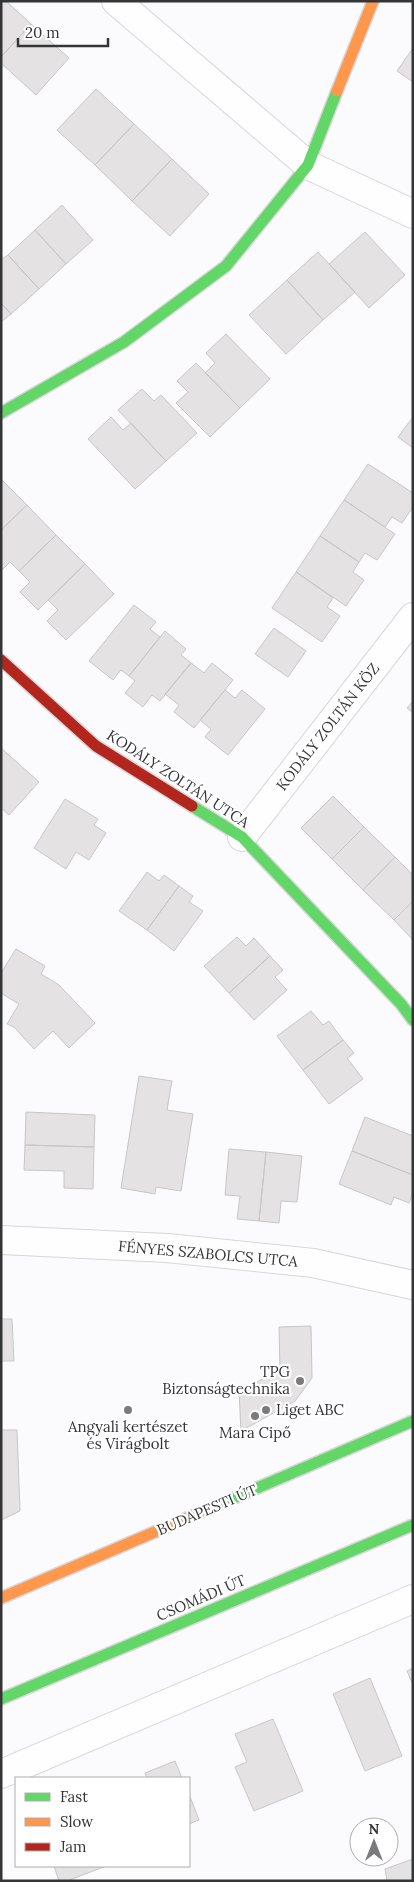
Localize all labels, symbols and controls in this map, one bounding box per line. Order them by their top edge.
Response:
scale bar [18,15,108,47]
text: 20 m [25,23,60,42]
street label: KODÁLY ZOLTÁN KÖZ [272,659,383,794]
street label: KODÁLY ZOLTÁN UTCA [103,725,254,832]
street label: FÉNYES SZABOLCS UTCA [117,1236,299,1271]
place label: TPG Biztonságtechnika [162,1362,291,1398]
marker: TPG Biztonságtechnika [294,1375,306,1387]
place label: Liget ABC [276,1400,345,1419]
marker: Angyali kertészet és Virágbolt [122,1404,134,1416]
marker: Liget ABC [260,1404,272,1416]
marker: Mara Cipő [249,1410,261,1422]
place label: Angyali kertészet és Virágbolt [67,1417,188,1453]
place label: Mara Cipő [219,1423,291,1442]
street label: BUDAPESTI ÚT [154,1480,260,1539]
street label: CSOMÁDI ÚT [153,1570,249,1625]
legend [15,1777,190,1867]
text: Fast [60,1787,88,1806]
text: Slow [60,1812,93,1831]
north arrow [349,1817,399,1867]
text: N [369,1820,380,1838]
text: Jam [59,1837,87,1856]

